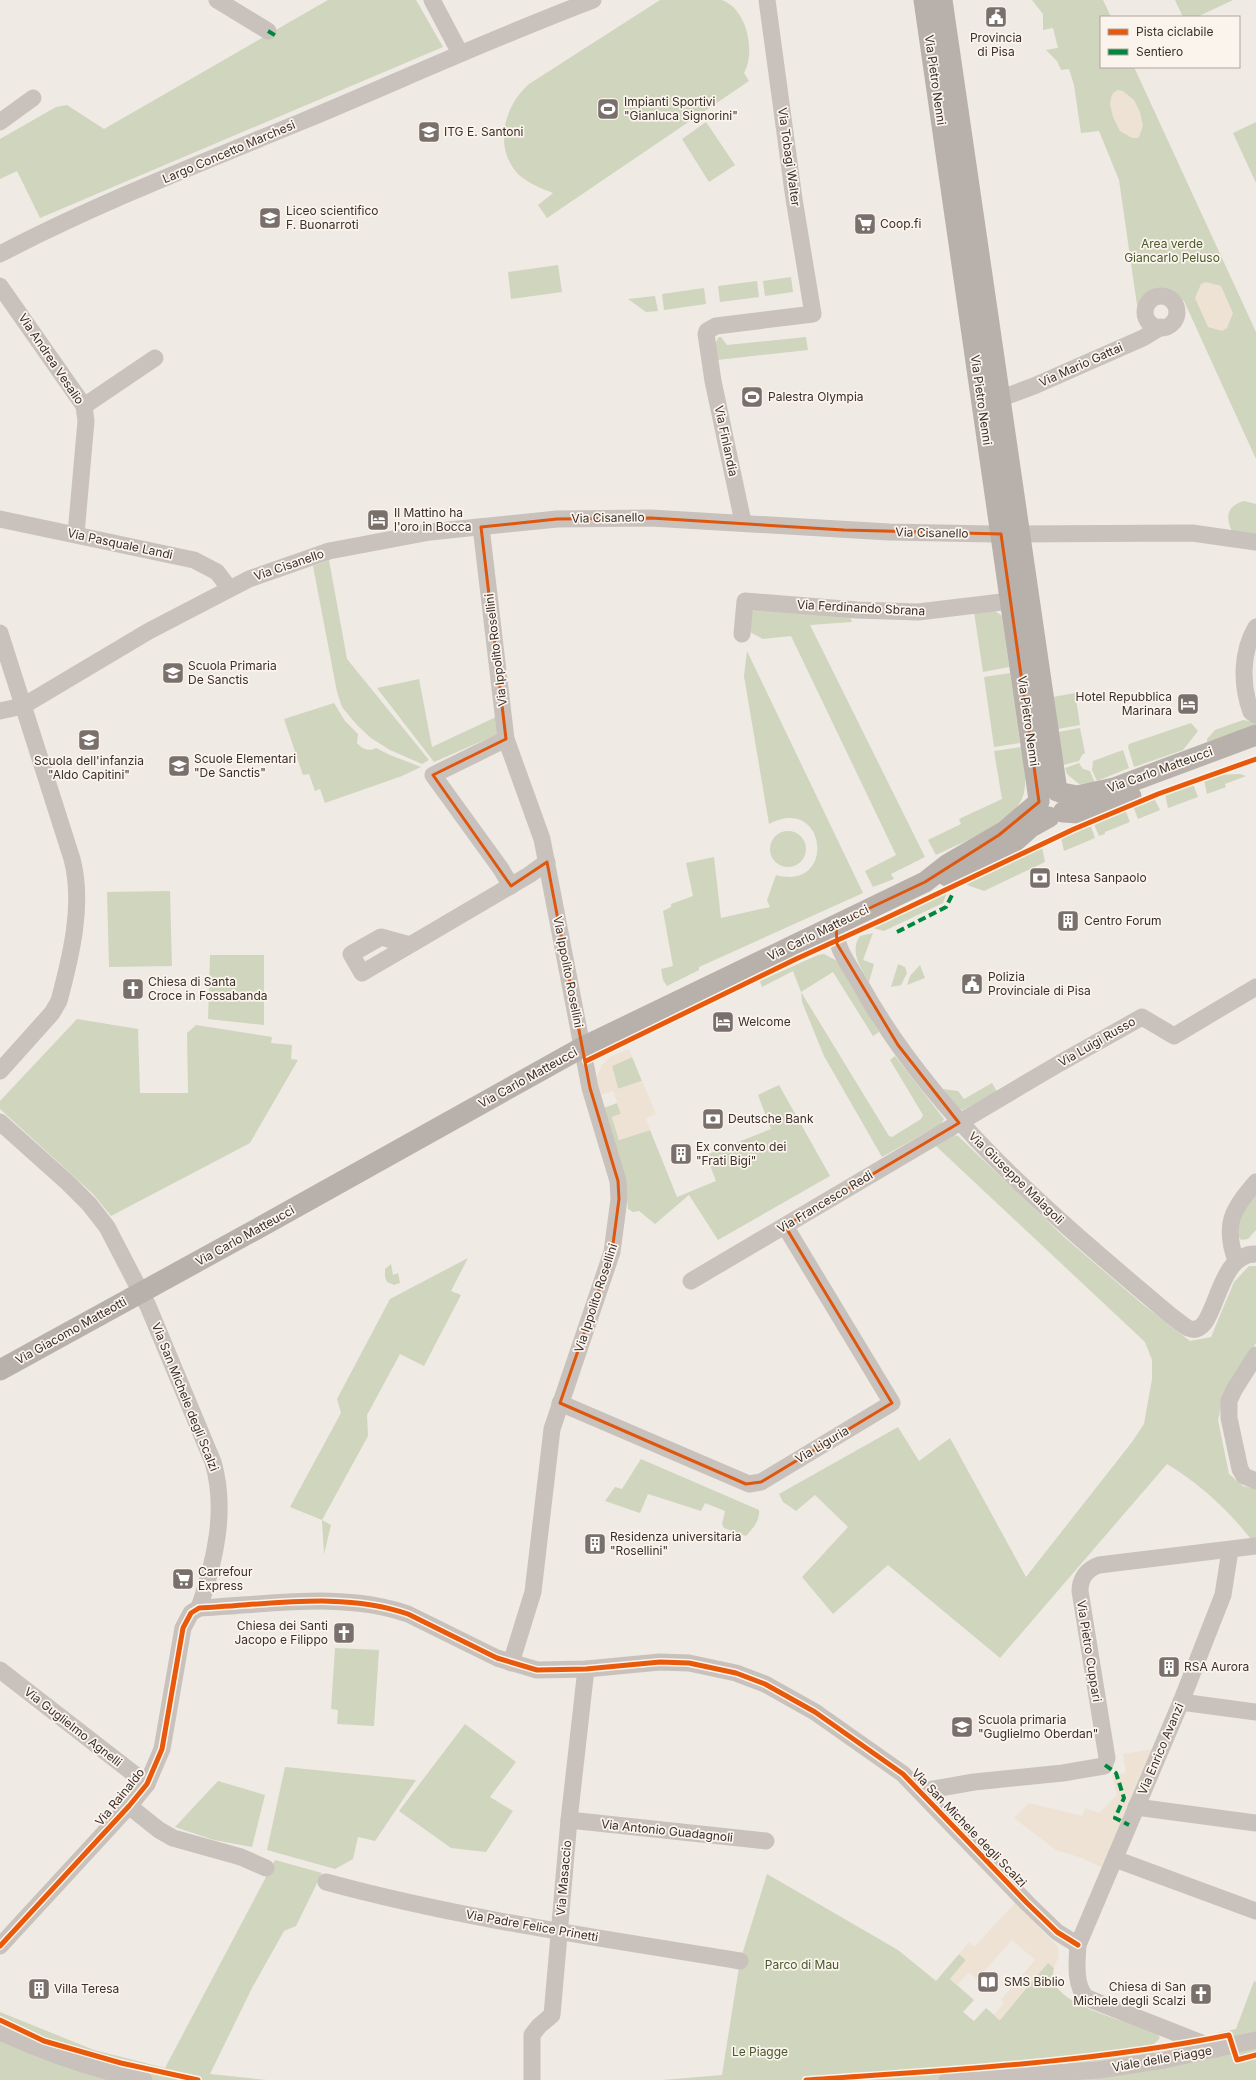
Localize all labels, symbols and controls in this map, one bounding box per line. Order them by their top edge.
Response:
public building icon: Provincia di Pisa [983,4,1009,30]
legend [1100,16,1240,68]
text: Pista ciclabile [1136,24,1213,39]
place label: Provincia di Pisa [970,30,1022,59]
street label: Via Pietro Nenni [922,34,949,126]
text: Sentiero [1136,44,1183,59]
place label: Impianti Sportivi "Gianluca Signorini" [624,94,738,123]
sports icon: Impianti Sportivi "Gianluca Signorini" [595,96,621,122]
street label: Via Tobagi Walter [775,107,804,208]
street label: Largo Concetto Marchesi [160,117,298,186]
school or university icon: ITG E. Santoni [416,119,442,145]
place label: ITG E. Santoni [444,124,524,139]
place label: Liceo scientifico F. Buonarroti [286,203,379,232]
school or university icon: Liceo scientifico F. Buonarroti [257,205,283,231]
supermarket icon: Coop.fi [852,211,878,237]
place label: Coop.fi [880,216,921,231]
park label: Area verde Giancarlo Peluso [1124,236,1220,265]
street label: Via Andrea Vesalio [15,310,87,407]
street label: Via Mario Gattai [1037,339,1125,390]
street label: Via Pietro Nenni [968,354,995,446]
sports icon: Palestra Olympia [739,384,765,410]
place label: Palestra Olympia [768,389,864,404]
street label: Via Finlandia [712,404,741,478]
place label: Il Mattino ha l'oro in Bocca [394,505,471,534]
hotel icon: Il Mattino ha l'oro in Bocca [365,507,391,533]
street label: Via Cisanello [571,509,645,526]
street label: Via Cisanello [895,524,969,541]
street label: Via Pasquale Landi [66,525,174,562]
street label: Via Cisanello [252,546,326,584]
street label: Via Ippolito Rosellini [481,593,510,707]
street label: Via Ferdinando Sbrana [796,597,926,618]
place label: Scuola Primaria De Sanctis [188,658,277,687]
school or university icon: Scuola Primaria De Sanctis [160,660,186,686]
street label: Via Pietro Nenni [1015,675,1042,767]
place label: Hotel Repubblica Marinara [1076,689,1172,718]
hotel icon: Hotel Repubblica Marinara [1175,691,1201,717]
school or university icon: Scuola dell'infanzia "Aldo Capitini" [76,727,102,753]
street label: Via Carlo Matteucci [1105,744,1214,796]
place label: Scuole Elementari "De Sanctis" [194,751,296,780]
place label: Scuola dell'infanzia "Aldo Capitini" [34,753,144,782]
school or university icon: Scuole Elementari "De Sanctis" [166,753,192,779]
bank icon: Intesa Sanpaolo [1027,865,1053,891]
place label: Intesa Sanpaolo [1056,870,1147,885]
street label: Via Carlo Matteucci [765,902,871,964]
building icon: Centro Forum [1055,908,1081,934]
place label: Centro Forum [1084,913,1162,928]
street label: Via Ippolito Rosellini [550,915,587,1029]
place label: Polizia Provinciale di Pisa [988,969,1091,998]
public building icon: Polizia Provinciale di Pisa [959,971,985,997]
place label: Chiesa di Santa Croce in Fossabanda [148,974,267,1003]
church icon: Chiesa di Santa Croce in Fossabanda [120,976,146,1002]
hotel icon: Welcome [710,1009,736,1035]
street label: Via Luigi Russo [1056,1013,1138,1070]
place label: Welcome [738,1014,791,1029]
street label: Via Carlo Matteucci [476,1044,580,1111]
bank icon: Deutsche Bank [700,1106,726,1132]
place label: Deutsche Bank [728,1111,814,1126]
street label: Via Giuseppe Malagoli [966,1128,1067,1227]
place label: Ex convento dei "Frati Bigi" [696,1139,786,1168]
building icon: Ex convento dei "Frati Bigi" [668,1141,694,1167]
street label: Via Francesco Redi [774,1167,875,1236]
street label: Via Carlo Matteucci [193,1202,297,1269]
street label: Via Ippolito Rosellini [571,1242,620,1354]
street label: Via Giacomo Matteotti [13,1294,129,1367]
street label: Via San Michele degli Scalzi [149,1320,222,1473]
street label: Via Liguria [792,1423,851,1466]
place label: Residenza universitaria "Rosellini" [610,1529,741,1558]
building icon: Residenza universitaria "Rosellini" [582,1531,608,1557]
place label: Carrefour Express [198,1564,253,1593]
supermarket icon: Carrefour Express [170,1566,196,1592]
street label: Via Pietro Cuppari [1074,1599,1105,1703]
place label: Chiesa dei Santi Jacopo e Filippo [234,1618,328,1647]
church icon: Chiesa dei Santi Jacopo e Filippo [331,1620,357,1646]
building icon: RSA Aurora [1156,1654,1182,1680]
place label: RSA Aurora [1184,1659,1249,1674]
street label: Via Guglielmo Agnelli [21,1684,125,1769]
street label: Via Enrico Avanzi [1134,1701,1187,1797]
place label: Scuola primaria "Guglielmo Oberdan" [978,1712,1098,1741]
school or university icon: Scuola primaria "Guglielmo Oberdan" [949,1714,975,1740]
street label: Via Rainaldo [92,1765,147,1829]
street label: Via San Michele degli Scalzi [909,1765,1030,1890]
street label: Via Antonio Guadagnoli [600,1816,734,1845]
street label: Via Masaccio [553,1840,574,1916]
street label: Via Padre Felice Prinetti [465,1906,600,1945]
park label: Parco di Mau [765,1957,839,1972]
library icon: SMS Biblio [975,1969,1001,1995]
place label: SMS Biblio [1004,1974,1065,1989]
building icon: Villa Teresa [26,1976,52,2002]
place label: Chiesa di San Michele degli Scalzi [1073,1979,1186,2008]
place label: Villa Teresa [54,1981,119,1996]
church icon: Chiesa di San Michele degli Scalzi [1188,1981,1214,2007]
street label: Viale delle Piagge [1111,2042,1213,2075]
park label: Le Piagge [732,2044,788,2059]

